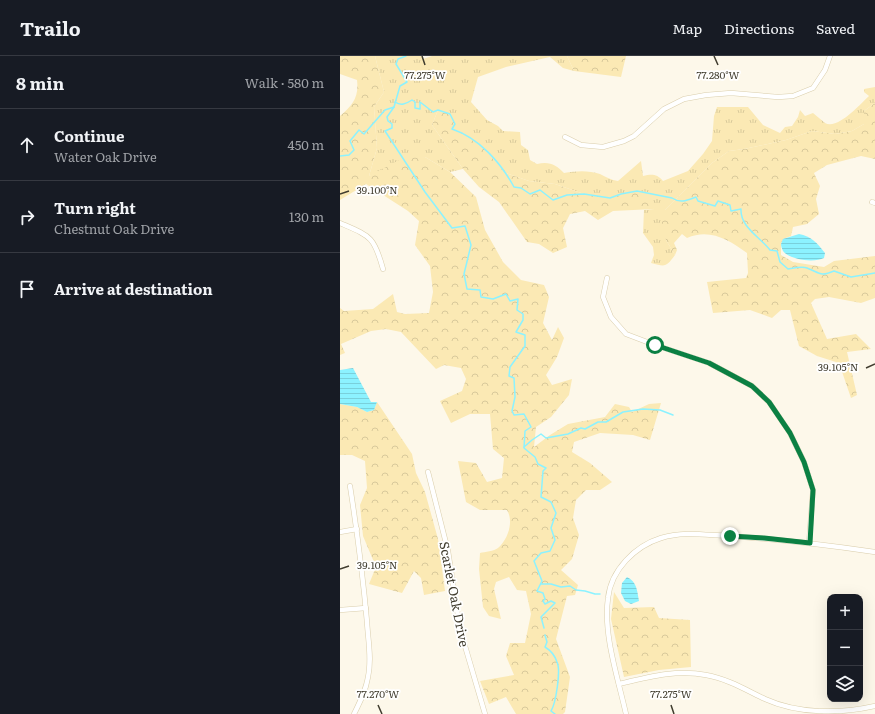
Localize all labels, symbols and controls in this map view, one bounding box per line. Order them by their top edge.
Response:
text: Trailo [20,14,81,42]
text: Map [672,18,702,38]
text: Directions [724,18,794,38]
text: Saved [816,18,855,38]
text: 77.275°W [404,67,446,82]
text: 77.280°W [696,67,740,82]
text: 8 min [16,70,64,95]
text: Walk · 580 m [245,73,324,92]
text: Continue [54,124,124,147]
icon: ahead [16,134,38,156]
text: 450 m [288,135,324,154]
text: Water Oak Drive [54,147,157,166]
text: 39.100°N [356,182,398,197]
text: Turn right [54,196,136,219]
icon: right [16,206,38,228]
text: 130 m [289,207,324,226]
text: Chestnut Oak Drive [54,219,174,238]
text: Arrive at destination [54,277,213,300]
icon: arrive [16,278,38,300]
route start [646,336,664,354]
text: 39.105°N [818,359,858,374]
route end [721,527,739,545]
street label: Scarlet Oak Drive [435,540,475,649]
text: 39.105°N [357,557,397,572]
map controls [827,594,863,702]
button: + [827,594,863,630]
button: − [827,630,863,666]
button: layers [827,666,863,702]
text: 77.270°W [357,686,399,701]
text: 77.275°W [650,686,692,701]

